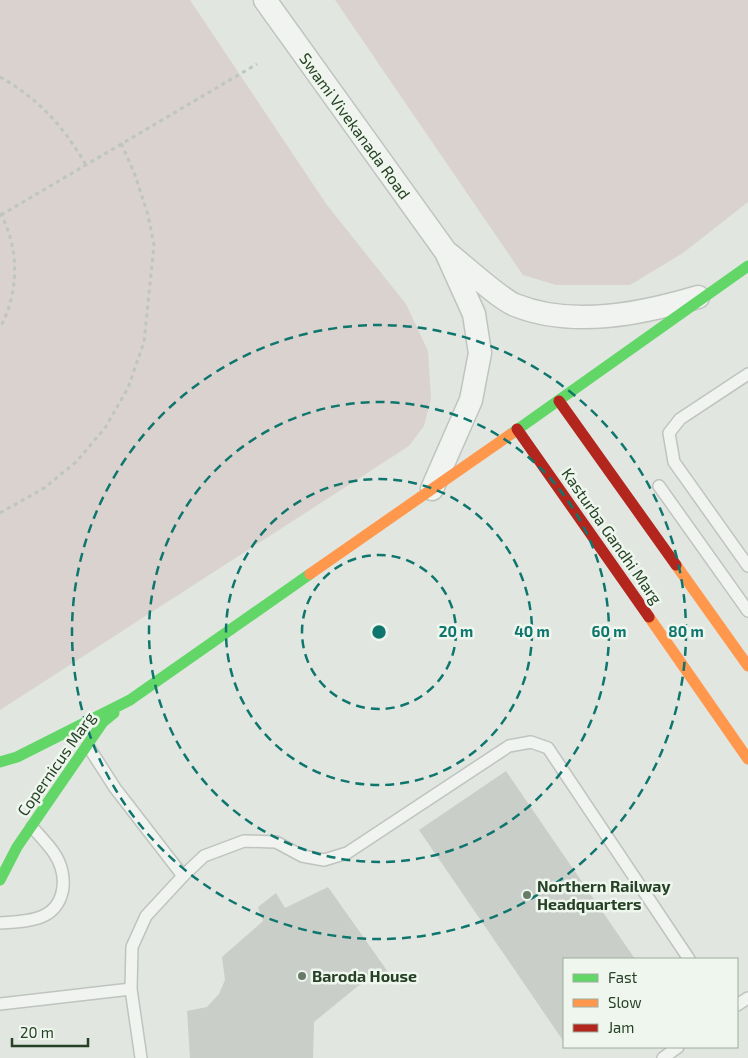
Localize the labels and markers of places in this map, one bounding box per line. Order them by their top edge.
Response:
centre of rings [370,623,388,641]
place label: Northern Railway Headquarters [537,876,670,913]
marker: Northern Railway Headquarters [521,889,533,901]
place label: Baroda House [312,966,417,985]
marker: Baroda House [296,970,308,982]

